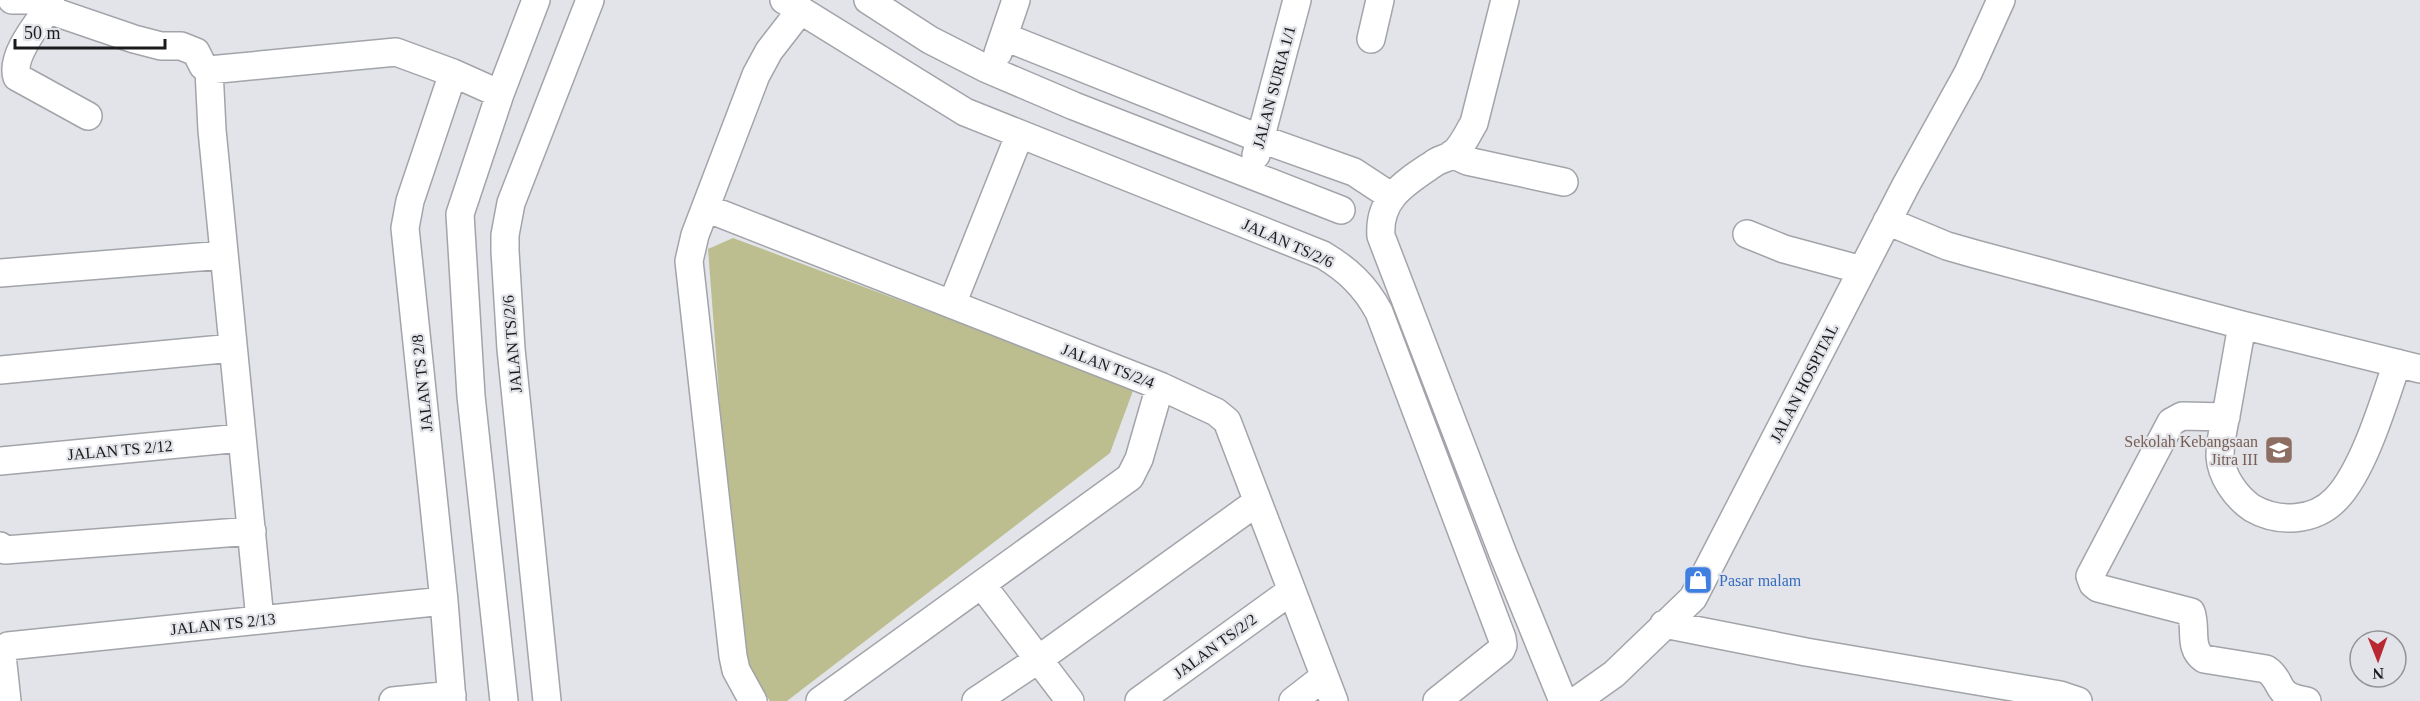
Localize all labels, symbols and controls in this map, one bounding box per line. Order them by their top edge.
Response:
scale bar [15,12,165,50]
text: 50 m [24,23,61,43]
street label: JALAN SURIA 1/1 [1249,24,1299,150]
street label: JALAN TS/2/6 [1240,215,1336,271]
street label: JALAN TS/2/6 [499,294,525,394]
street label: JALAN HOSPITAL [1767,321,1841,445]
street label: JALAN TS 2/8 [408,334,436,432]
street label: JALAN TS/2/4 [1059,341,1157,391]
place label: Sekolah Kebangsaan Jitra III [2124,433,2258,468]
school or university icon: Sekolah Kebangsaan Jitra III [2263,434,2295,466]
street label: JALAN TS 2/12 [67,437,173,463]
shop icon: Pasar malam [1682,564,1714,596]
place label: Pasar malam [1719,572,1802,589]
street label: JALAN TS 2/13 [170,610,276,638]
street label: JALAN TS/2/2 [1170,610,1260,682]
north arrow [2348,629,2408,689]
text: N [2372,665,2384,682]

